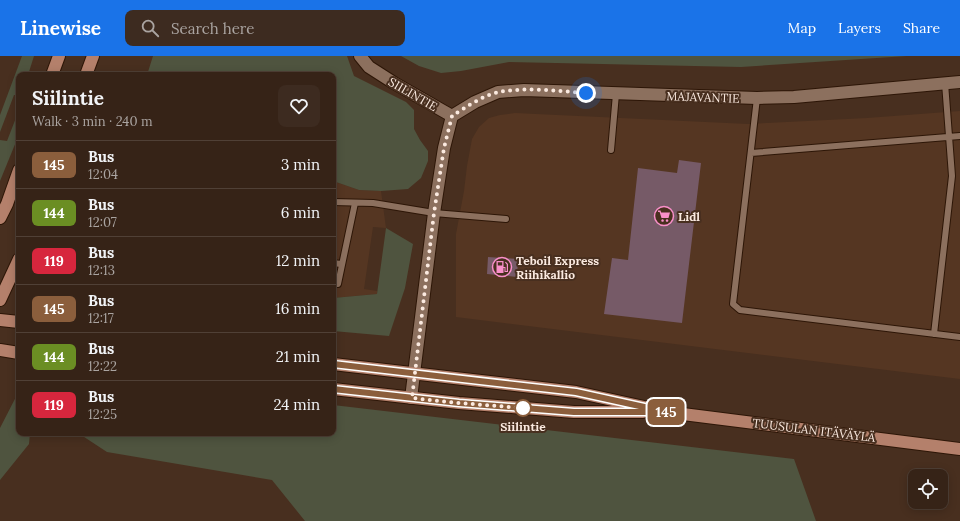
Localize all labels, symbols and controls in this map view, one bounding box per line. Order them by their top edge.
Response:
search box [125,10,405,46]
text: Linewise [20,16,101,40]
icon: search [139,17,161,39]
text: Search here [171,19,254,38]
text: Map [788,19,816,37]
text: Layers [838,19,881,37]
text: Share [903,19,940,37]
street label: SIILINTIE [386,74,440,114]
your location [576,83,596,103]
button: heart [278,85,320,127]
text: Siilintie [32,86,104,110]
street label: MAJAVANTIE [666,88,740,106]
text: Walk · 3 min · 240 m [32,113,153,130]
text: Bus [88,147,114,166]
text: 3 min [281,155,320,174]
text: 145 [44,156,64,174]
text: 12:04 [88,166,118,183]
text: Bus [88,195,114,214]
text: 6 min [281,203,320,222]
text: 144 [43,204,65,222]
supermarket icon: Lidl [653,205,675,227]
place label: Lidl [678,209,700,224]
text: 12:07 [88,214,117,231]
text: Bus [88,243,114,262]
text: 12 min [276,251,320,270]
text: 119 [44,252,64,270]
place label: Teboil Express Riihikallio [516,253,599,282]
fuel station icon: Teboil Express Riihikallio [491,256,513,278]
text: 12:13 [88,262,115,279]
text: Bus [88,291,114,310]
text: 16 min [275,299,320,318]
text: 145 [44,300,64,318]
text: 12:17 [88,310,114,327]
text: Bus [88,339,114,358]
text: 21 min [276,347,320,366]
text: 144 [43,348,65,366]
text: 12:22 [88,358,117,375]
text: Bus [88,387,114,406]
text: 24 min [273,395,320,414]
text: 119 [44,396,64,414]
marker: Siilintie [514,399,532,417]
line badge: 145 [643,399,689,425]
text: 145 [656,403,676,421]
text: 12:25 [88,406,117,423]
street label: TUUSULAN ITÄVÄYLÄ [752,415,877,445]
place label: Siilintie [500,419,546,434]
map controls [908,469,948,509]
button: locate [908,469,948,509]

